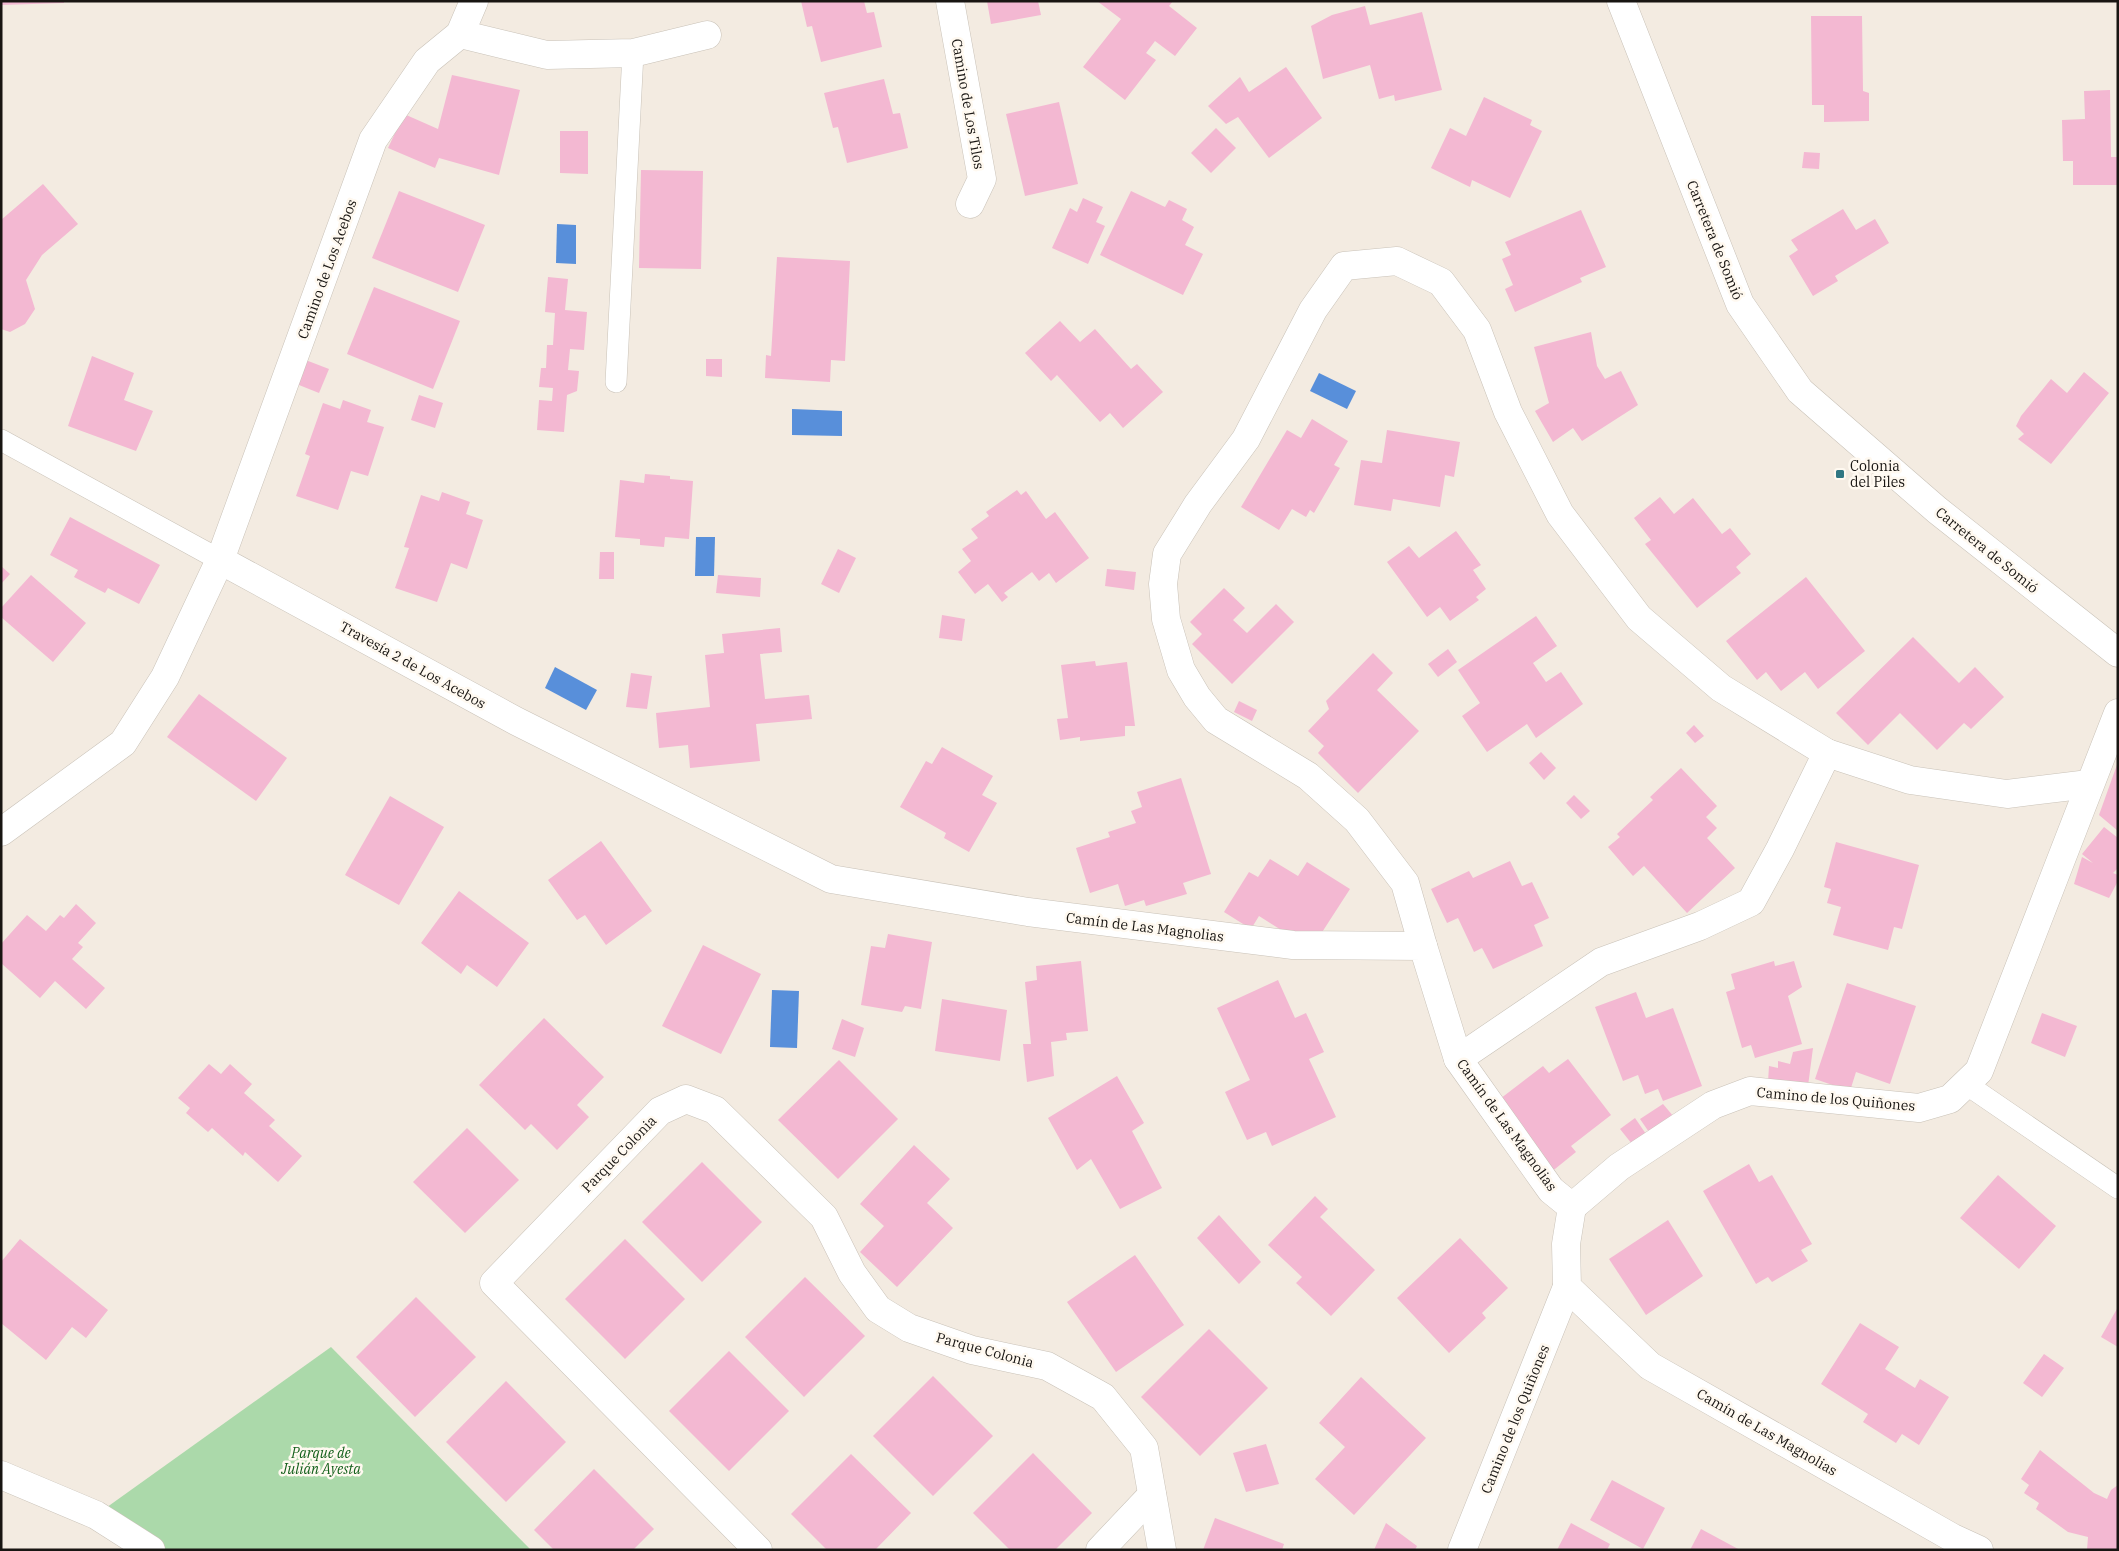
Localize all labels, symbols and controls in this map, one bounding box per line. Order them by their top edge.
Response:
street label: Camino de Los Tilos [948,37,988,171]
street label: Carretera de Somió [1683,178,1747,302]
street label: Camino de Los Acebos [293,197,361,341]
place label: Colonia del Piles [1850,457,1905,491]
marker: Colonia del Piles [1834,468,1846,480]
street label: Carretera de Somió [1932,503,2042,597]
street label: Travesía 2 de Los Acebos [337,617,489,713]
street label: Camín de Las Magnolias [1065,908,1225,946]
street label: Camín de Las Magnolias [1453,1055,1561,1195]
street label: Camino de los Quiñones [1756,1083,1916,1115]
street label: Parque Colonia [578,1111,660,1196]
street label: Parque Colonia [934,1328,1036,1372]
street label: Camino de los Quiñones [1477,1342,1553,1496]
street label: Camín de Las Magnolias [1694,1384,1841,1480]
park label: Parque de Julián Ayesta [280,1444,361,1478]

